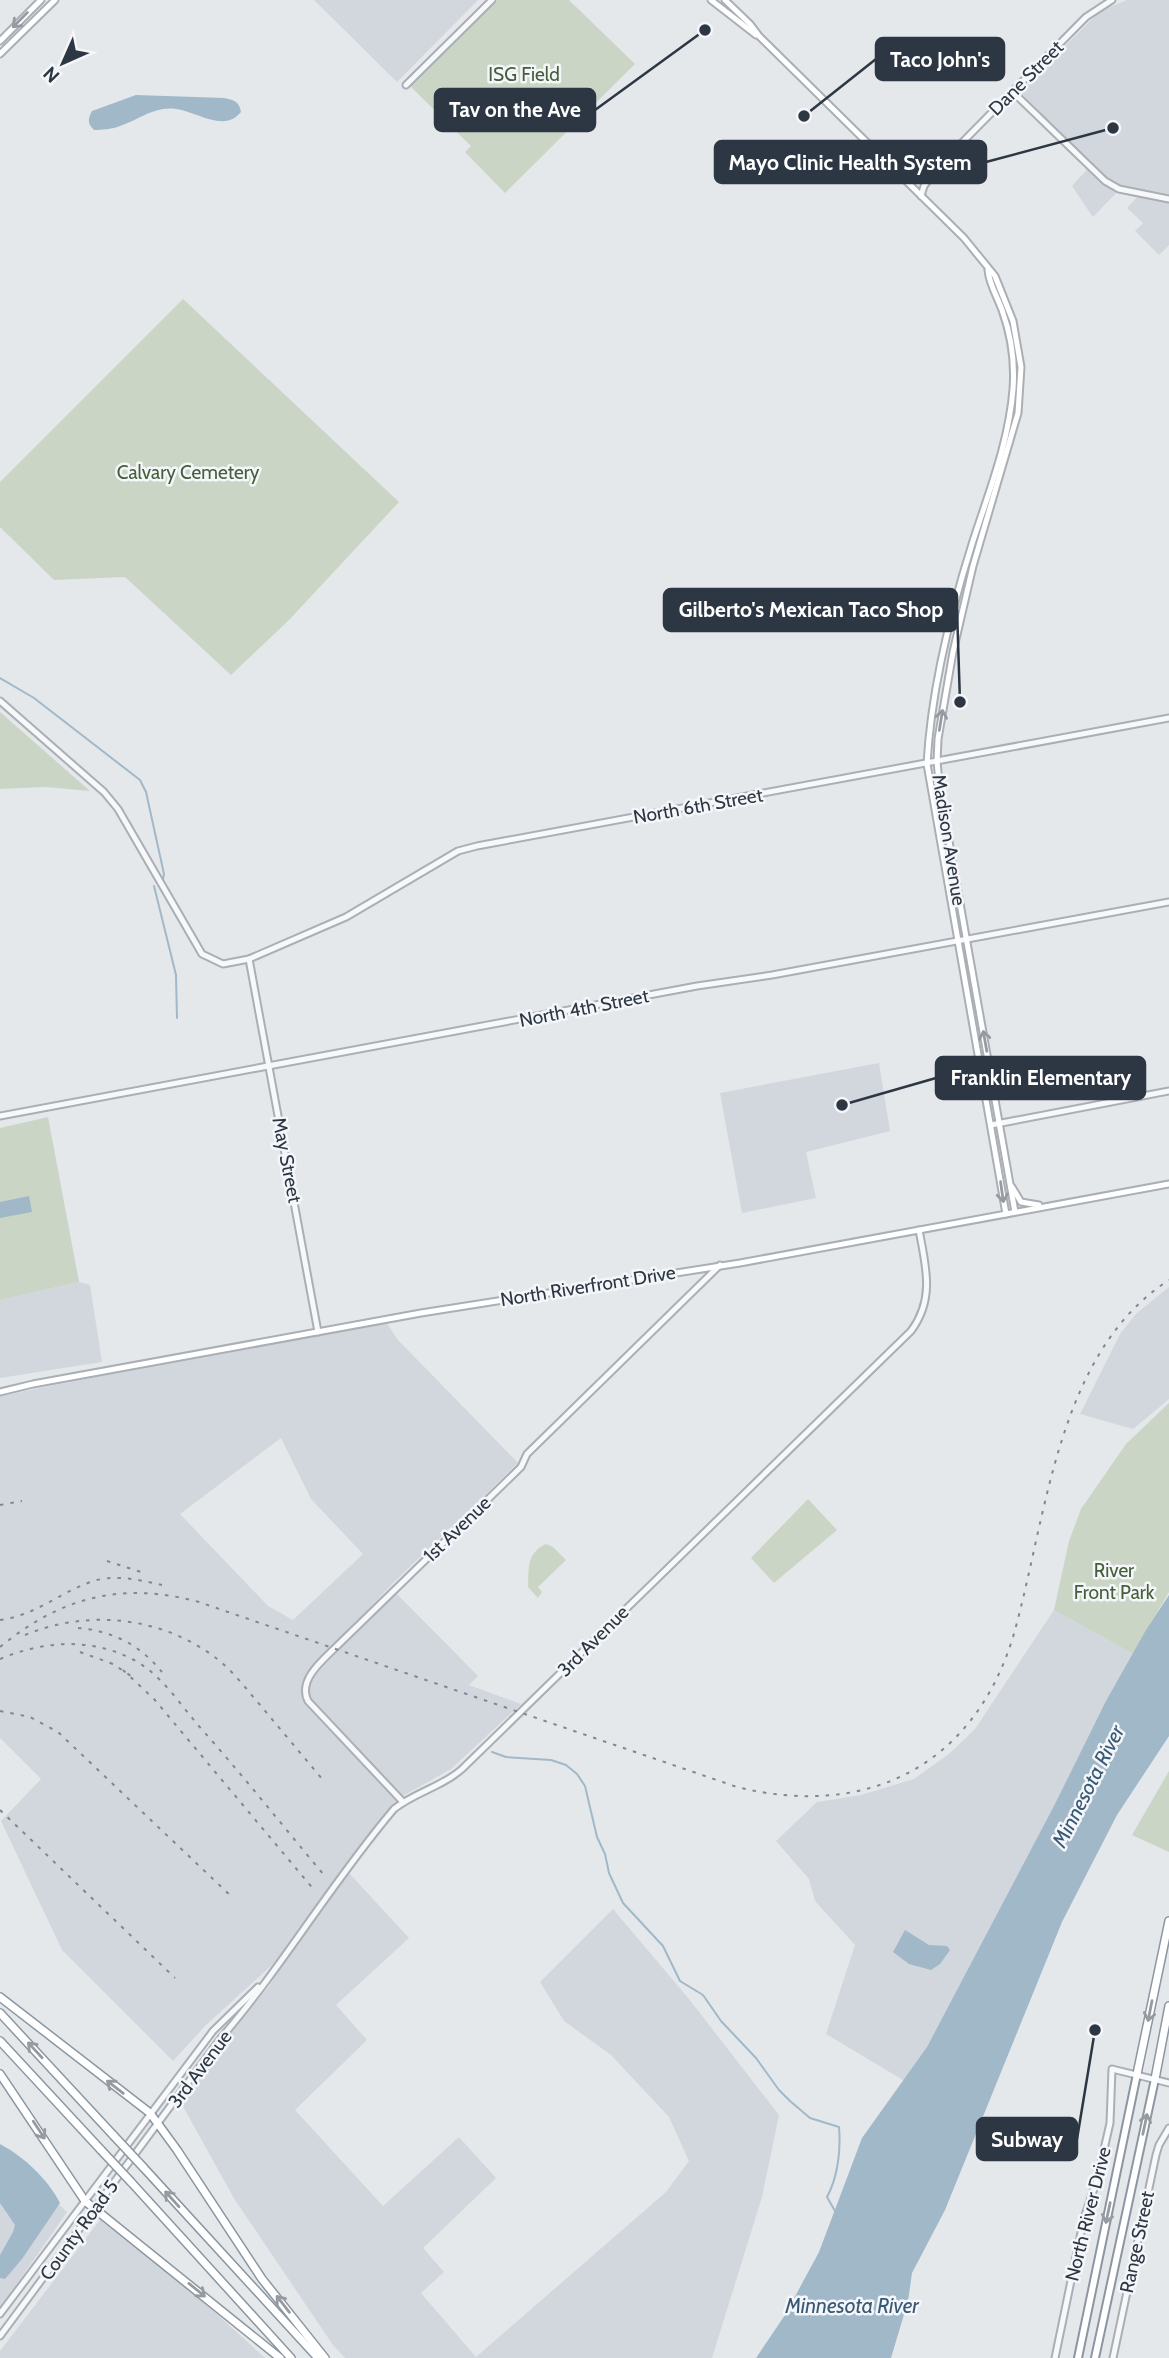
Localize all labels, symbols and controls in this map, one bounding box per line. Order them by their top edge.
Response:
one-way arrow [12,12,29,29]
north arrow [28,28,98,98]
street label: Dane Street [984,35,1069,120]
callout: Taco John's [876,38,1004,80]
text: Taco John's [890,47,990,72]
text: N [38,62,64,88]
park label: ISG Field [488,63,560,86]
callout: Tav on the Ave [435,89,595,131]
text: Tav on the Ave [449,97,581,122]
callout: Mayo Clinic Health System [715,141,986,183]
text: Mayo Clinic Health System [729,150,971,175]
park label: Calvary Cemetery [117,461,260,484]
callout: Gilberto's Mexican Taco Shop [664,589,957,631]
text: Gilberto's Mexican Taco Shop [679,597,943,622]
one-way arrow [935,709,948,732]
street label: Madison Avenue [927,773,971,907]
street label: North 6th Street [631,783,765,829]
street label: North 4th Street [517,984,651,1032]
one-way arrow [978,1030,991,1053]
callout: Franklin Elementary [936,1057,1145,1099]
text: Franklin Elementary [951,1065,1132,1090]
street label: May Street [267,1115,307,1205]
one-way arrow [996,1180,1009,1203]
street label: North Riverfront Drive [499,1261,678,1311]
street label: 1st Avenue [418,1491,496,1567]
park label: River Front Park [1074,1559,1155,1604]
street label: 3rd Avenue [553,1600,634,1681]
water label: Minnesota River [1046,1719,1130,1852]
one-way arrow [1142,1999,1156,2022]
street label: 3rd Avenue [163,2025,237,2112]
one-way arrow [26,2042,43,2059]
one-way arrow [106,2080,125,2095]
one-way arrow [1139,2113,1153,2136]
callout: Subway [977,2118,1077,2160]
one-way arrow [32,2120,46,2140]
text: Subway [991,2127,1064,2152]
street label: North River Drive [1060,2144,1116,2284]
street label: County Road 5 [35,2175,123,2285]
street label: Range Street [1115,2188,1159,2295]
one-way arrow [164,2191,181,2208]
one-way arrow [1100,2201,1114,2224]
one-way arrow [187,2282,205,2298]
water label: Minnesota River [784,2293,920,2318]
one-way arrow [275,2296,290,2314]

